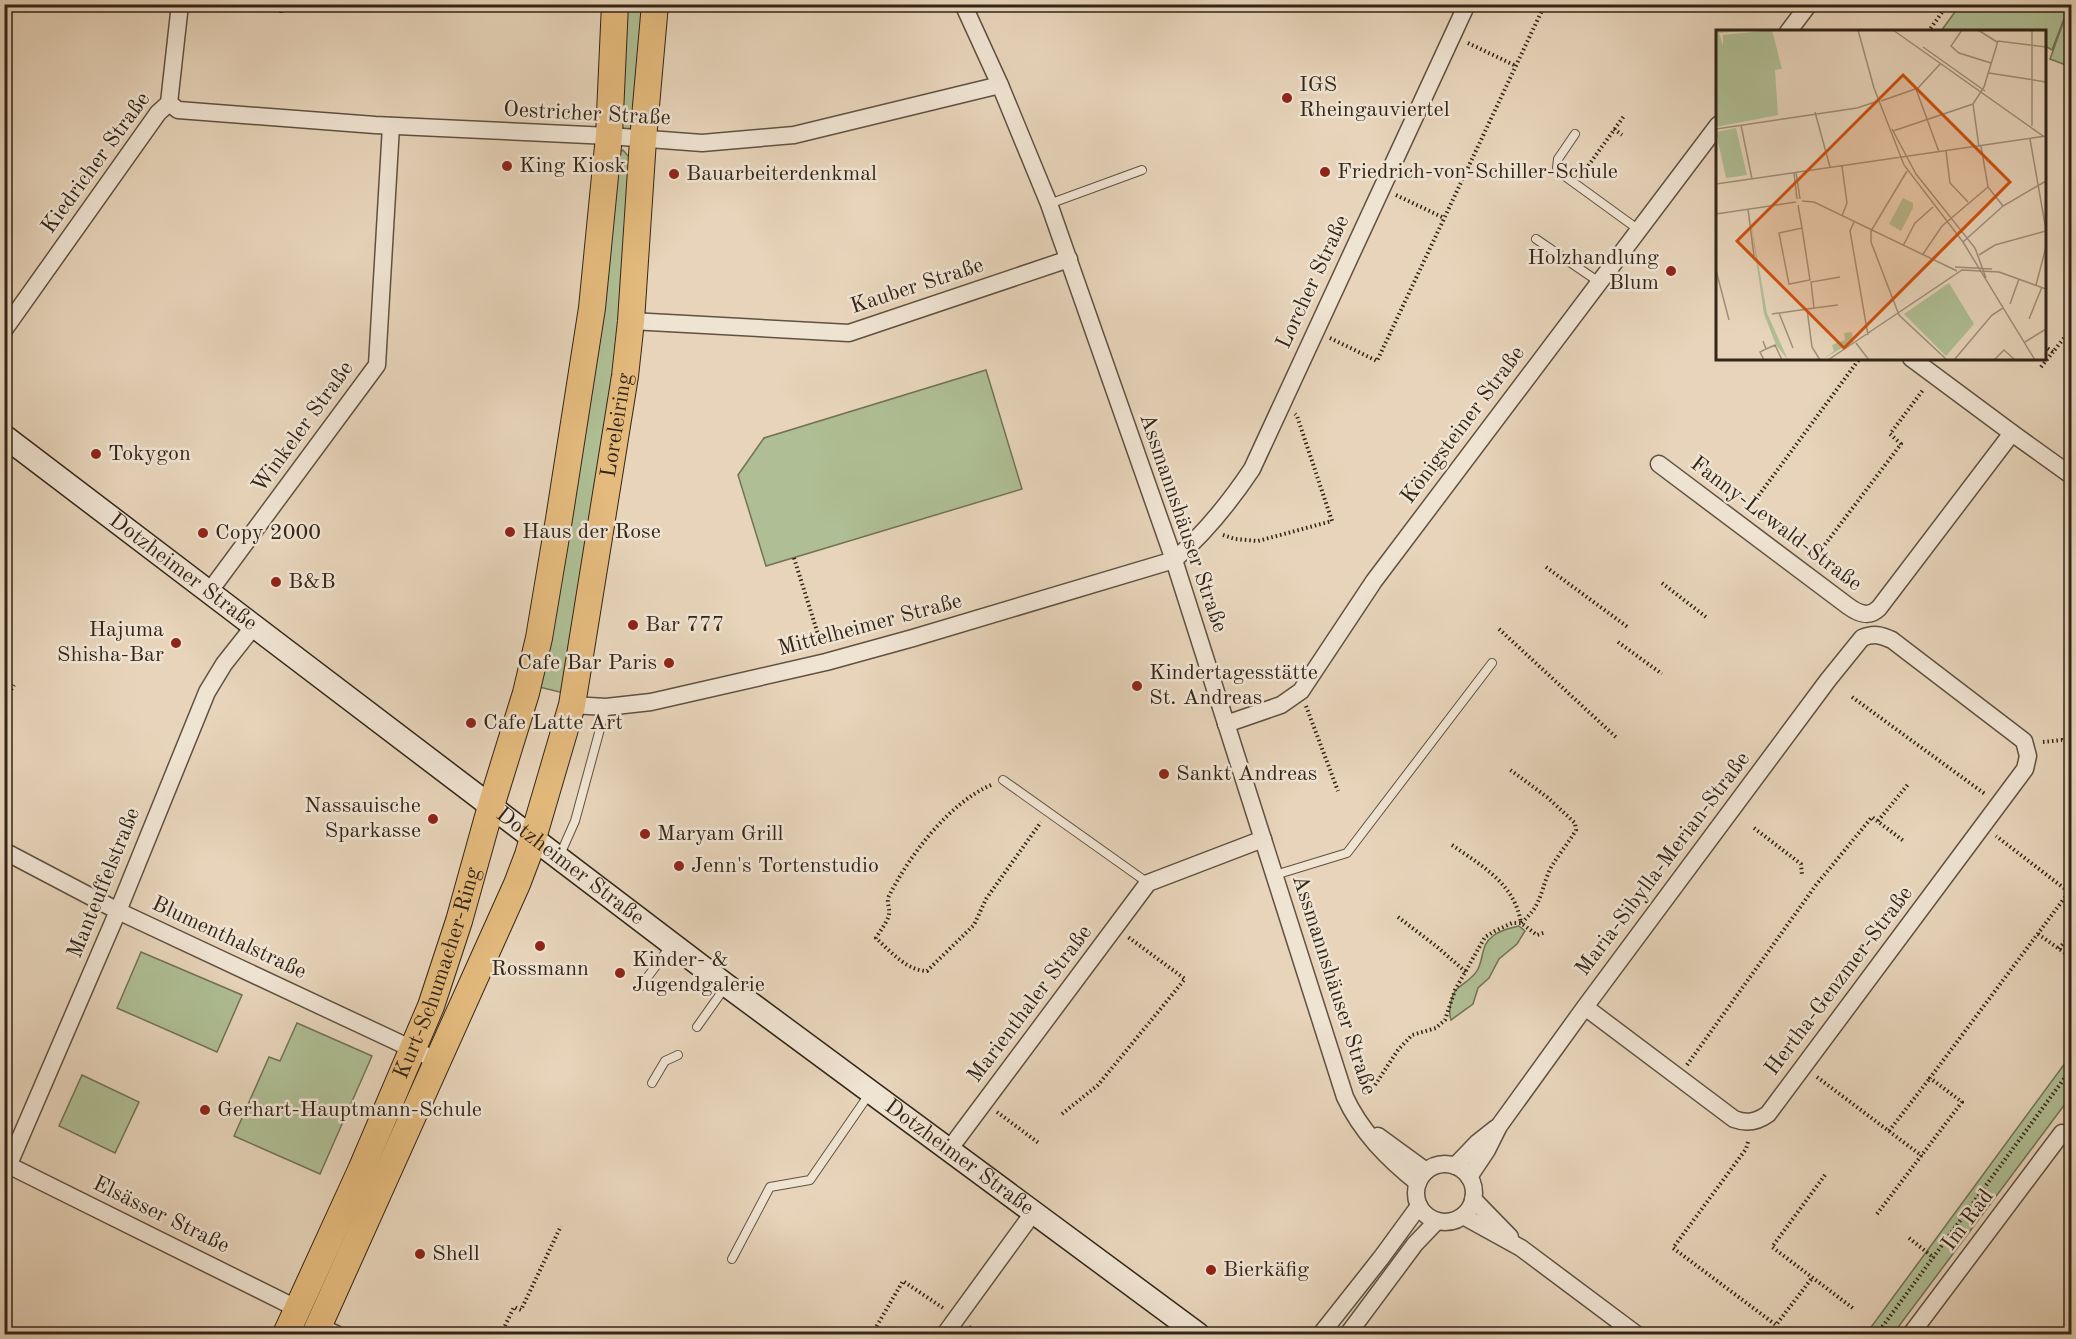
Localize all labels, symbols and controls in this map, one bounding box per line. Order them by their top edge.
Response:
inset map [1716,30,2046,360]
place label: IGS Rheingauviertel [1299,74,1450,121]
street label: Kiedricher Straße [37,88,155,238]
marker: IGS Rheingauviertel [1280,91,1294,105]
street label: Oestricher Straße [503,99,671,129]
place label: King Kiosk [519,155,626,177]
marker: King Kiosk [500,159,514,173]
place label: Friedrich-von-Schiller-Schule [1337,161,1618,183]
place label: Bauarbeiterdenkmal [686,163,877,185]
marker: Friedrich-von-Schiller-Schule [1318,165,1332,179]
marker: Bauarbeiterdenkmal [667,167,681,181]
street label: Lorcher Straße [1273,212,1353,352]
place label: Holzhandlung Blum [1527,247,1659,294]
street label: Kauber Straße [848,254,986,318]
marker: Holzhandlung Blum [1664,264,1678,278]
street label: Königsteiner Straße [1397,342,1529,508]
street label: Winkeler Straße [248,357,358,497]
street label: Loreleiring [598,371,636,479]
street label: Assmannshäuser Straße [1135,411,1231,635]
place label: Tokygon [108,443,191,465]
marker: Tokygon [89,447,103,461]
street label: Fanny-Lewald-Straße [1686,452,1866,596]
street label: Dotzheimer Straße [105,509,261,635]
place label: Haus der Rose [522,521,661,543]
place label: Copy 2000 [215,522,321,544]
marker: Haus der Rose [503,525,517,539]
marker: Copy 2000 [196,526,210,540]
place label: B&B [288,571,336,593]
marker: B&B [269,575,283,589]
street label: Mittelheimer Straße [776,590,964,660]
place label: Bar 777 [645,614,725,636]
marker: Bar 777 [626,618,640,632]
place label: Hajuma Shisha-Bar [57,619,164,666]
marker: Hajuma Shisha-Bar [169,636,183,650]
place label: Cafe Bar Paris [517,652,657,674]
marker: Cafe Bar Paris [662,656,676,670]
place label: Kindertagesstätte St. Andreas [1149,662,1318,709]
marker: Kindertagesstätte St. Andreas [1130,679,1144,693]
place label: Cafe Latte Art [483,712,623,734]
marker: Cafe Latte Art [464,716,478,730]
street label: Maria-Sibylla-Merian-Straße [1572,748,1754,980]
place label: Sankt Andreas [1176,763,1317,785]
marker: Sankt Andreas [1157,767,1171,781]
place label: Nassauische Sparkasse [304,795,421,842]
street label: Dotzheimer Straße [492,803,648,929]
street label: Manteuffelstraße [64,805,144,961]
marker: Nassauische Sparkasse [426,812,440,826]
place label: Maryam Grill [657,823,784,845]
marker: Maryam Grill [638,827,652,841]
place label: Jenn's Tortenstudio [691,855,879,877]
marker: Jenn's Tortenstudio [672,859,686,873]
street label: Kurt-Schumacher-Ring [390,865,484,1082]
street label: Assmannshäuser Straße [1288,872,1380,1098]
street label: Hertha-Genzmer-Straße [1761,882,1917,1080]
street label: Blumenthalstraße [148,893,310,983]
street label: Marienthaler Straße [964,921,1096,1087]
marker: Rossmann [533,939,547,953]
place label: Kinder- & Jugendgalerie [632,949,765,996]
place label: Rossmann [491,958,589,980]
marker: Kinder- & Jugendgalerie [613,966,627,980]
street label: Dotzheimer Straße [881,1095,1038,1220]
place label: Gerhart-Hauptmann-Schule [217,1099,482,1121]
marker: Gerhart-Hauptmann-Schule [198,1103,212,1117]
street label: Elsässer Straße [89,1172,233,1258]
street label: Im Rad [1938,1185,1998,1255]
place label: Shell [432,1243,480,1265]
marker: Shell [413,1247,427,1261]
place label: Bierkäfig [1223,1259,1309,1281]
marker: Bierkäfig [1204,1263,1218,1277]

